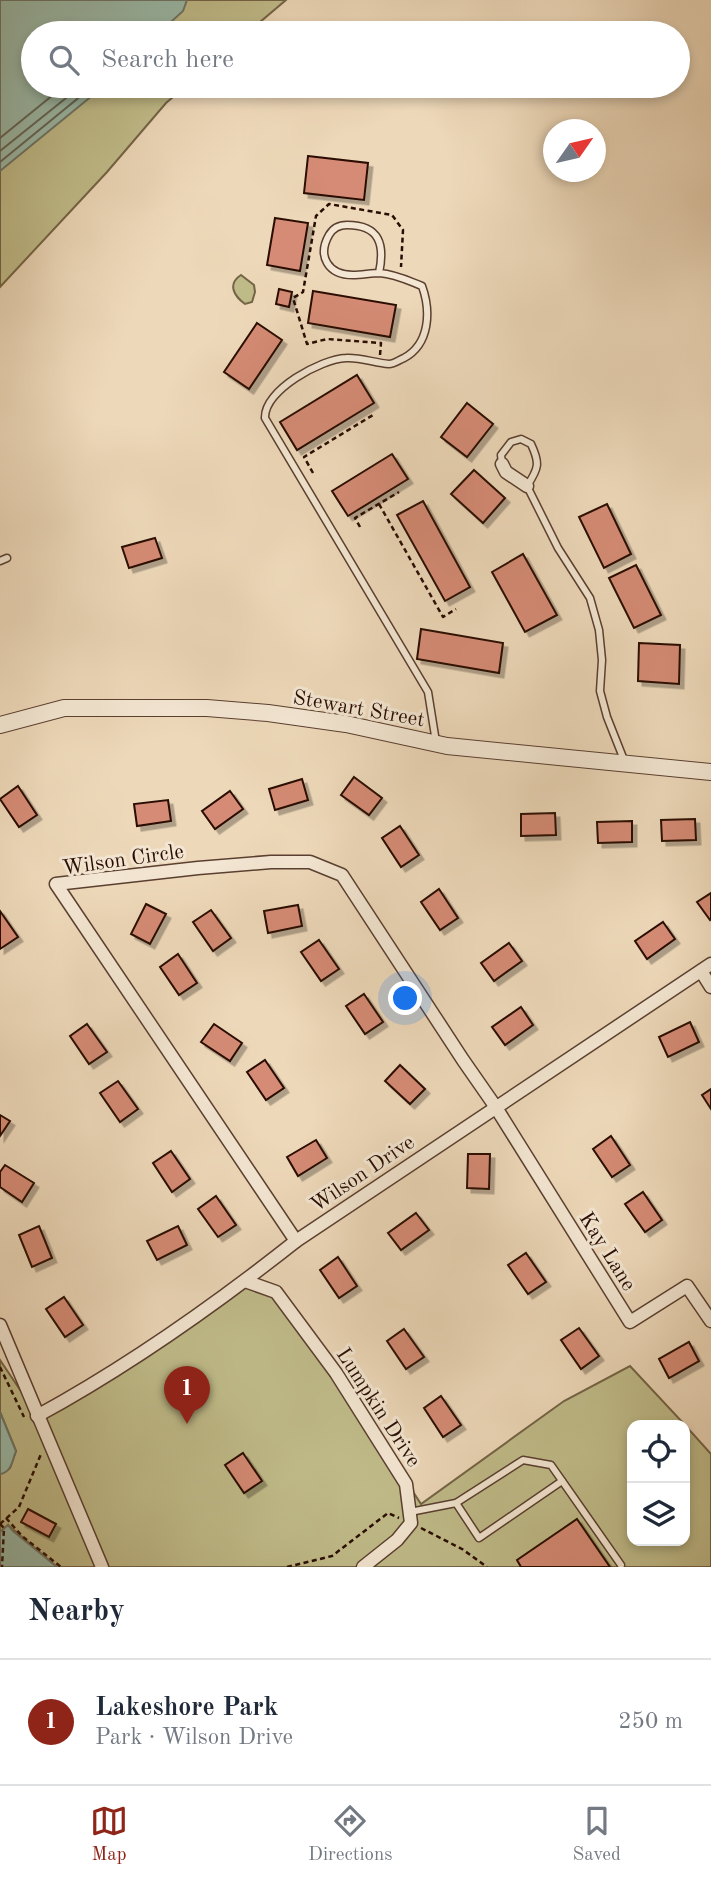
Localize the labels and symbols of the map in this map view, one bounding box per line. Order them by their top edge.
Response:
north arrow [543,119,606,182]
street label: Stewart Street [291,688,426,731]
street label: Wilson Circle [61,842,185,879]
your location [388,981,422,1015]
street label: Wilson Drive [307,1132,418,1217]
street label: Kay Lane [574,1209,639,1295]
street label: Lumpkin Drive [332,1345,424,1471]
pin: 1 [164,1366,210,1424]

